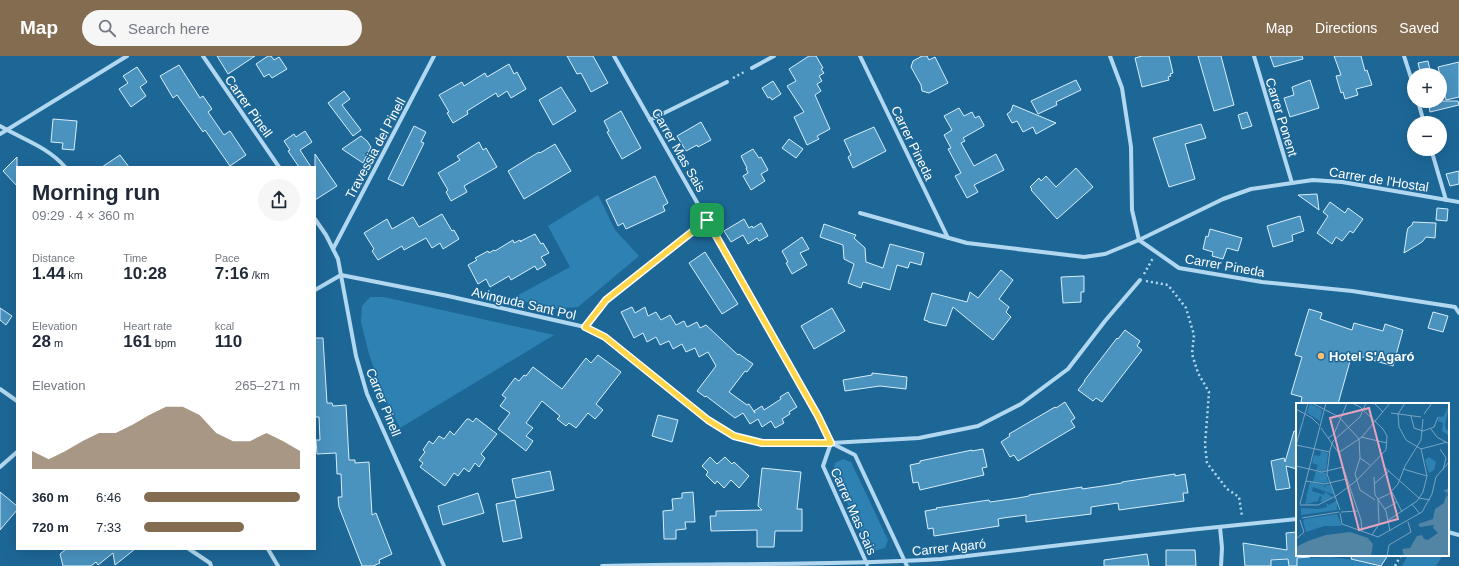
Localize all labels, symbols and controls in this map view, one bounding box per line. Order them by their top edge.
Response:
search box [82,10,362,46]
text: Map [20,17,58,38]
icon: search [96,17,118,39]
text: Search here [128,20,210,37]
text: Map [1266,20,1293,36]
text: Directions [1315,20,1377,36]
text: Saved [1399,20,1439,36]
map controls [1407,68,1447,156]
button: + [1407,68,1447,108]
street label: Carrer Pinell [222,72,276,140]
street label: Carrer Ponent [1262,76,1301,159]
street label: Travessia del Pinell [342,95,408,201]
street label: Carrer Pineda [888,104,937,184]
street label: Carrer Mas Sais [649,106,709,195]
button: − [1407,116,1447,156]
street label: Carrer de l'Hostal [1328,164,1430,195]
button: share [258,179,300,221]
text: Morning run [32,180,160,205]
pin [690,203,724,237]
text: 09:29 · 4 × 360 m [32,208,134,223]
icon: arrive [696,209,718,231]
street label: Carrer Pineda [1184,251,1267,280]
text: Distance [32,252,75,264]
text: Time [123,252,147,264]
text: Pace [215,252,240,264]
text: 1.44 [32,264,65,283]
text: 10:28 [123,264,167,283]
text: 7:16 [215,264,249,283]
text: km [65,269,83,281]
text: /km [249,269,269,281]
street label: Avinguda Sant Pol [470,284,578,323]
text: Elevation [32,320,77,332]
text: Heart rate [123,320,172,332]
text: kcal [215,320,234,332]
text: 28 [32,332,51,351]
text: 161 [123,332,152,351]
text: 110 [215,332,242,351]
text: m [51,337,63,349]
text: bpm [152,337,176,349]
place label: Hotel S'Agaró [1329,349,1414,364]
marker: Hotel S'Agaró [1316,351,1326,361]
street label: Carrer Pinell [363,366,404,439]
text: Elevation [32,378,85,393]
text: 265–271 m [235,378,300,393]
inset map [1296,403,1449,556]
street label: Carrer Mas Sais [828,465,880,558]
text: 360 m [32,490,69,505]
text: 6:46 [96,490,121,505]
text: 720 m [32,520,69,535]
text: 7:33 [96,520,121,535]
street label: Carrer Agaró [911,536,987,559]

